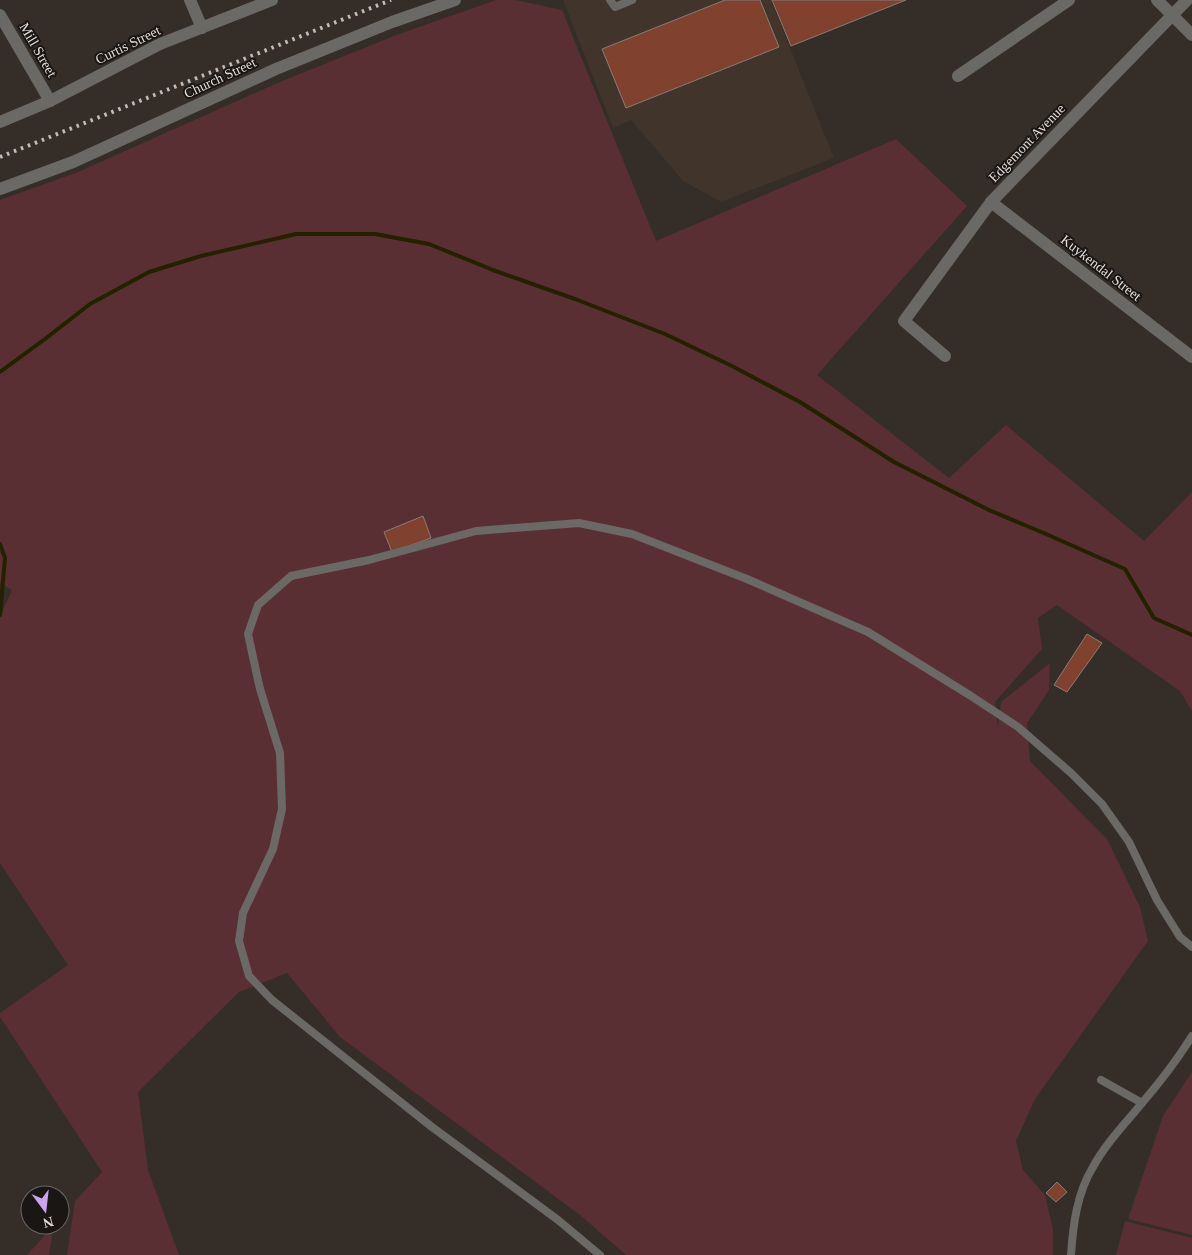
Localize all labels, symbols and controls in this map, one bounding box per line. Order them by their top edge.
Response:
street label: Mill Street [16,20,60,80]
street label: Curtis Street [93,23,163,67]
street label: Church Street [182,55,258,101]
street label: Edgemont Avenue [986,101,1068,185]
street label: Kuykendal Street [1058,232,1144,304]
north arrow [20,1185,70,1235]
text: N [41,1214,55,1231]

